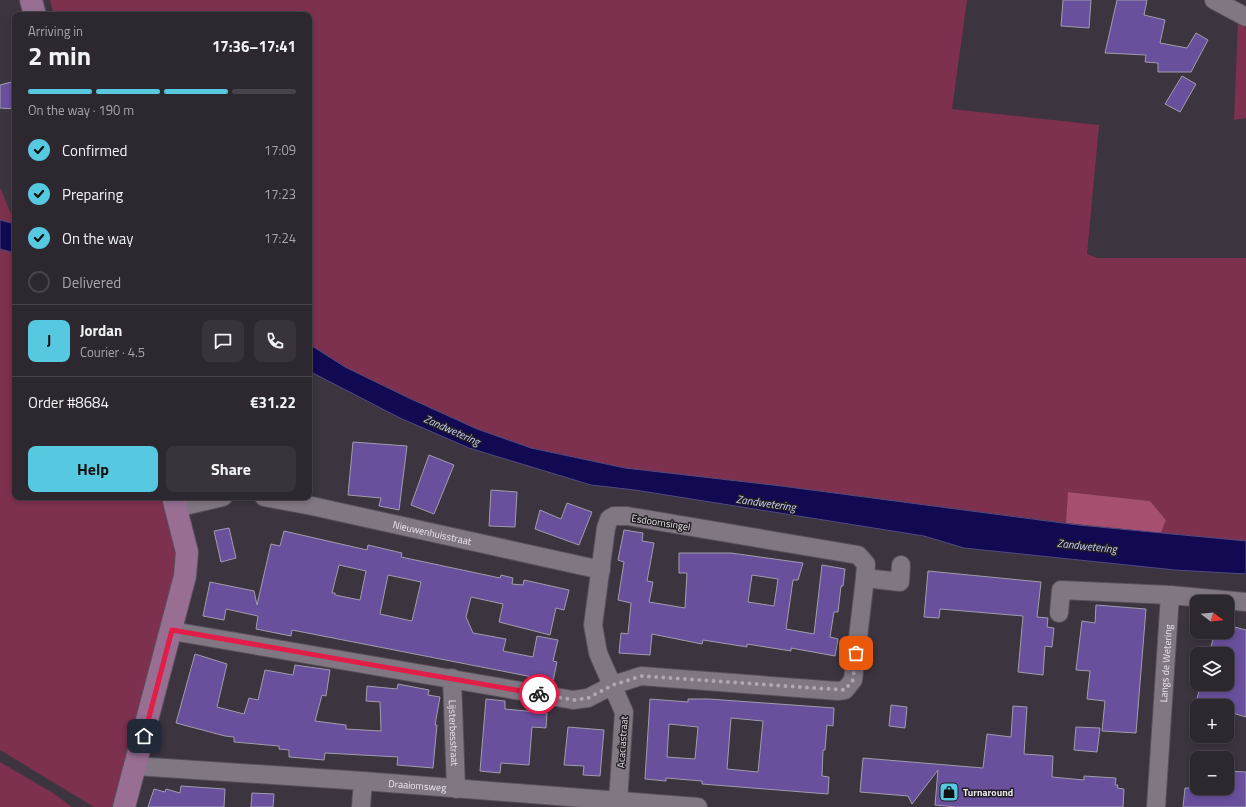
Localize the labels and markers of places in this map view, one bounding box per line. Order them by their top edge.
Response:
pin [839,636,873,670]
pin [127,719,161,753]
shop icon: Turnaround [938,781,960,803]
place label: Turnaround [963,785,1013,800]

